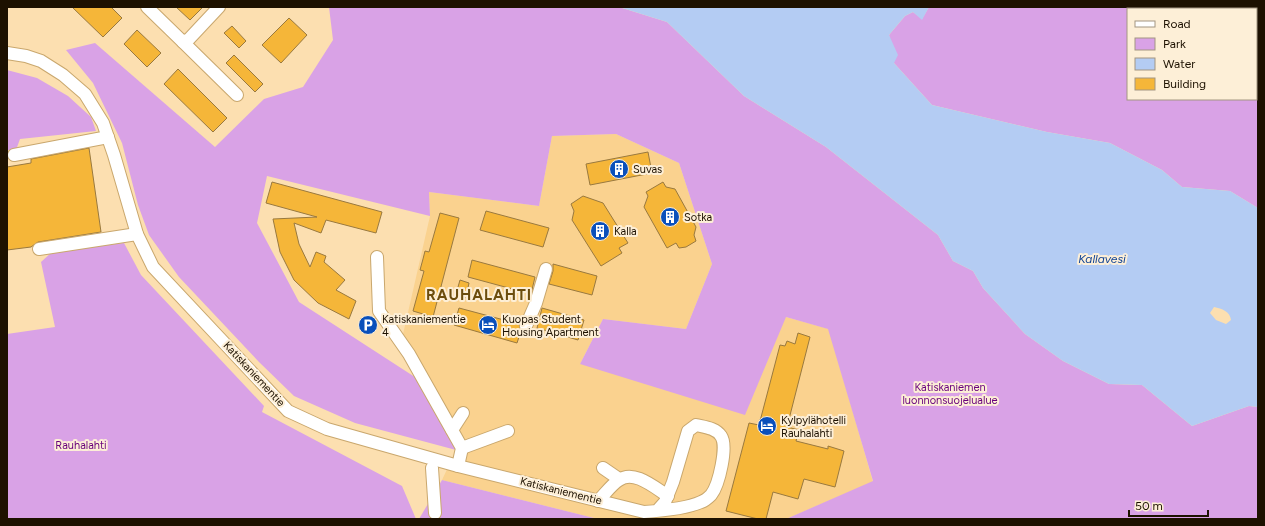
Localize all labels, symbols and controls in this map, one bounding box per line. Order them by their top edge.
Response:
legend [1127,8,1257,100]
text: Road [1163,17,1191,31]
text: Park [1163,37,1186,51]
text: Water [1163,57,1195,71]
text: Building [1163,77,1206,91]
building icon: Suvas [608,158,630,180]
place label: Suvas [633,163,662,176]
building icon: Sotka [659,206,681,228]
place label: Sotka [684,211,712,224]
building icon: Kalla [589,220,611,242]
place label: Kalla [614,225,637,238]
water label: Kallavesi [1078,252,1126,266]
district label: RAUHALAHTI [426,286,532,304]
place label: Katiskaniementie 4 [382,313,466,339]
place label: Kuopas Student Housing Apartment [502,313,599,339]
parking icon: Katiskaniementie 4 [357,314,379,336]
hotel icon: Kuopas Student Housing Apartment [477,314,499,336]
street label: Katiskaniementie [221,339,287,409]
park label: Katiskaniemen luonnonsuojelualue [902,381,998,407]
place label: Kylpylähotelli Rauhalahti [781,414,846,440]
hotel icon: Kylpylähotelli Rauhalahti [756,415,778,437]
park label: Rauhalahti [55,439,107,452]
street label: Katiskaniementie [519,475,603,507]
scale bar [1129,492,1208,518]
text: 50 m [1135,499,1163,513]

